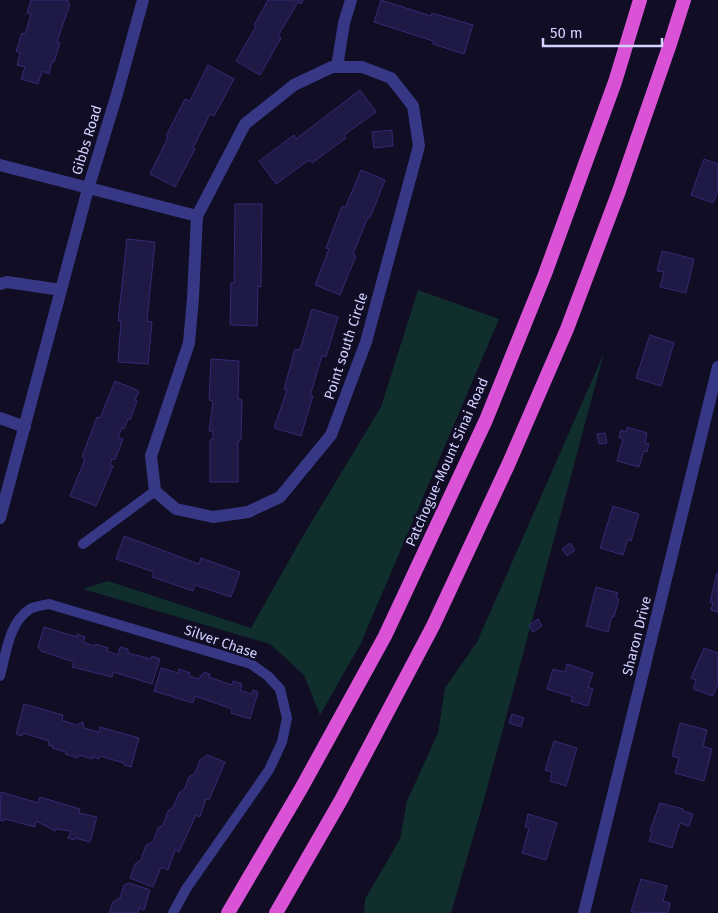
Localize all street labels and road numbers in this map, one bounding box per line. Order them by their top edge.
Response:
street label: Gibbs Road [68,103,106,177]
street label: Point south Circle [321,290,371,402]
street label: Patchogue-Mount Sinai Road [402,375,492,549]
street label: Sharon Drive [619,594,655,678]
street label: Silver Chase [182,621,260,663]

